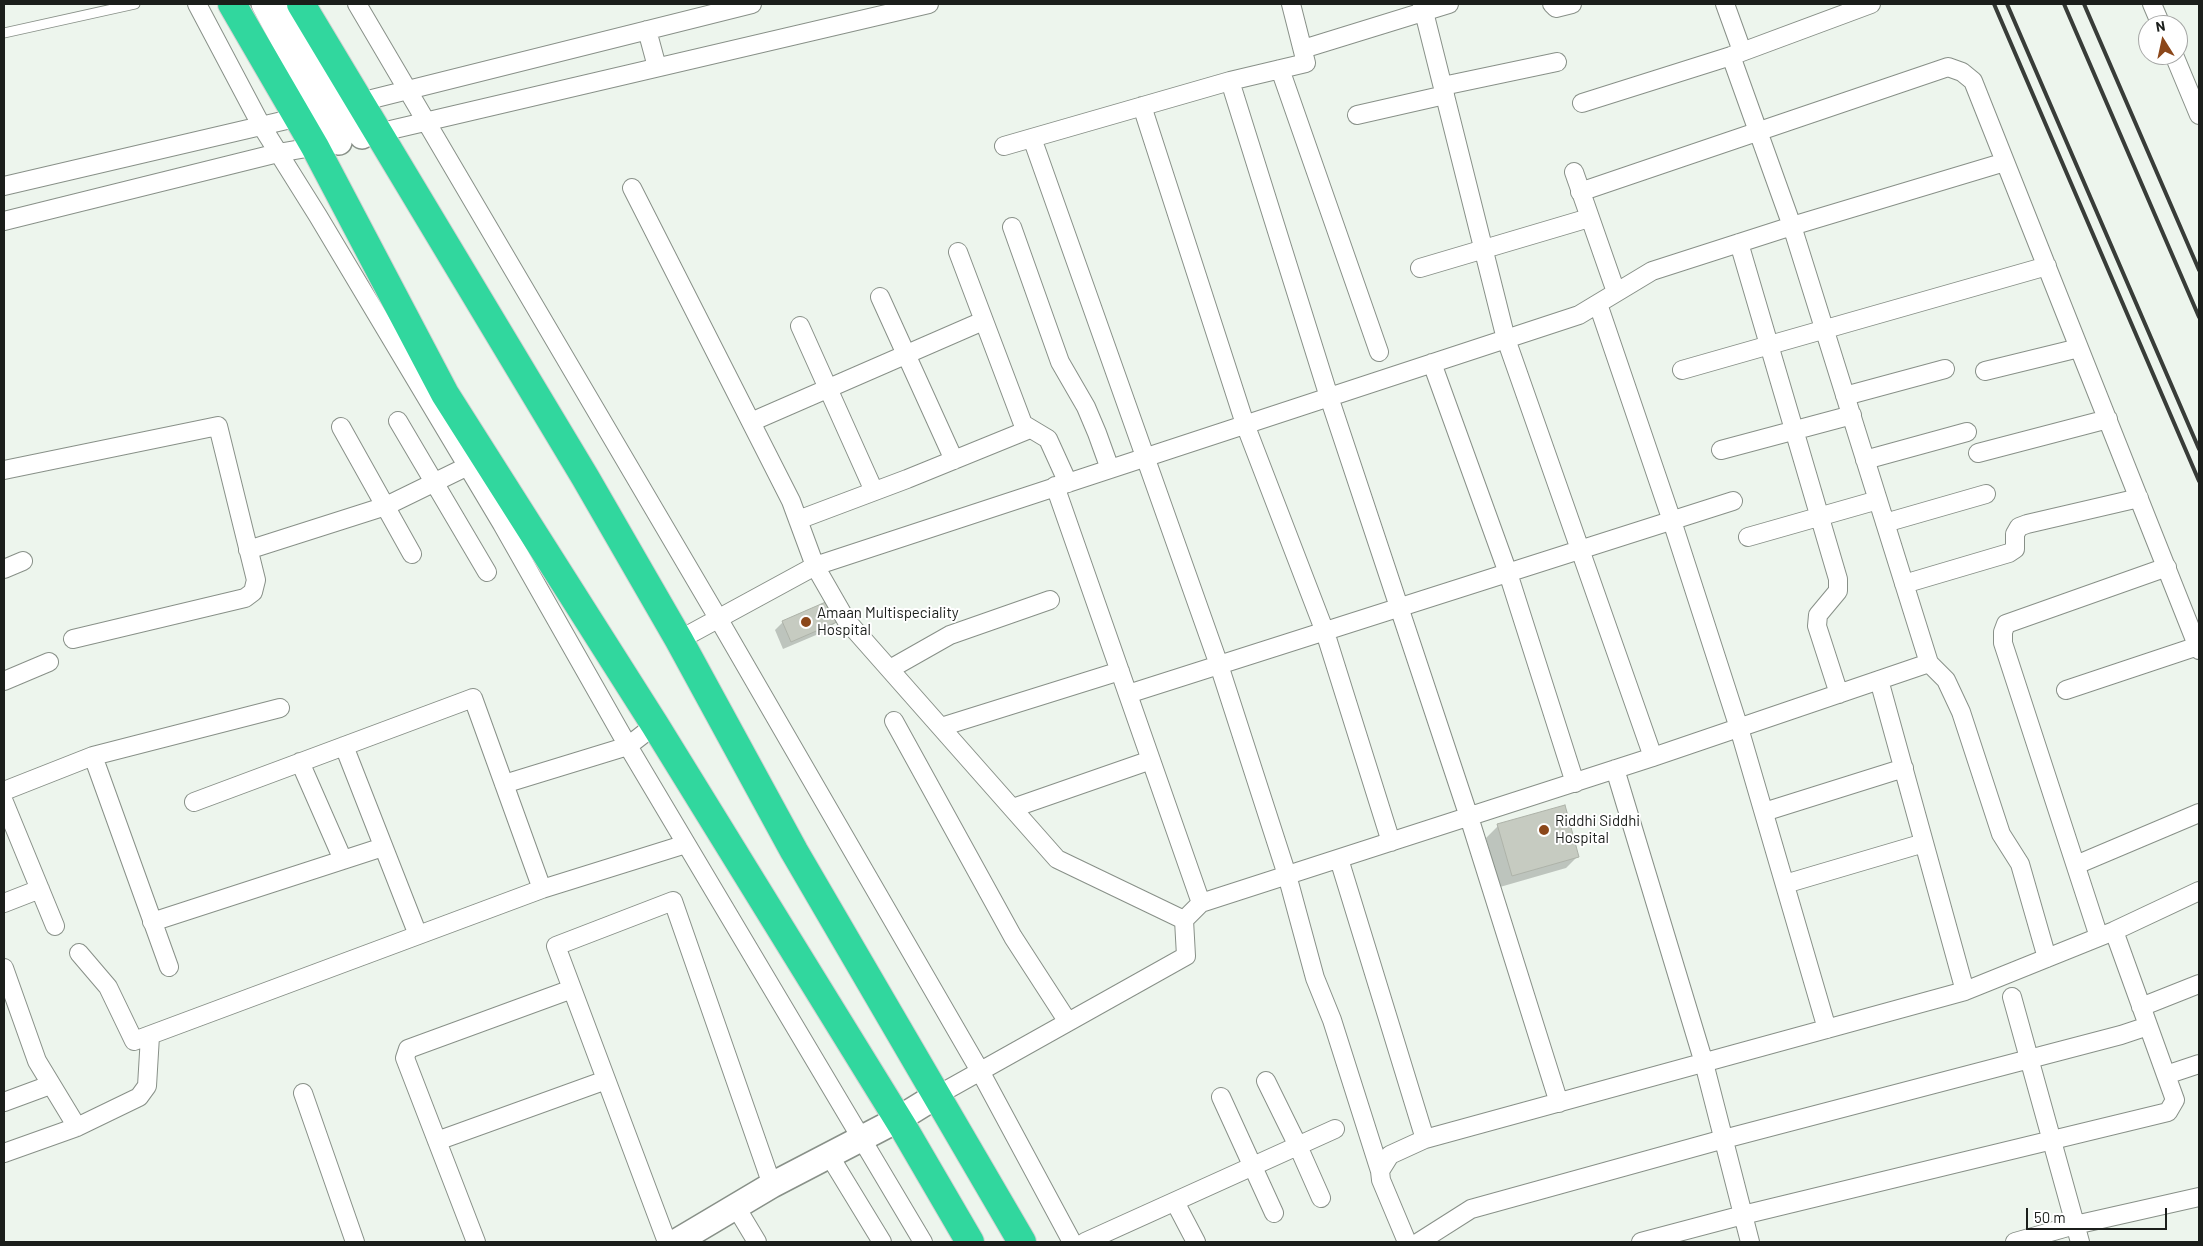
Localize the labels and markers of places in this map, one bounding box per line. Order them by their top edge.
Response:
place label: Amaan Multispeciality Hospital [817,604,959,639]
marker: Amaan Multispeciality Hospital [799,615,813,629]
place label: Riddhi Siddhi Hospital [1555,812,1640,847]
marker: Riddhi Siddhi Hospital [1537,823,1551,837]

